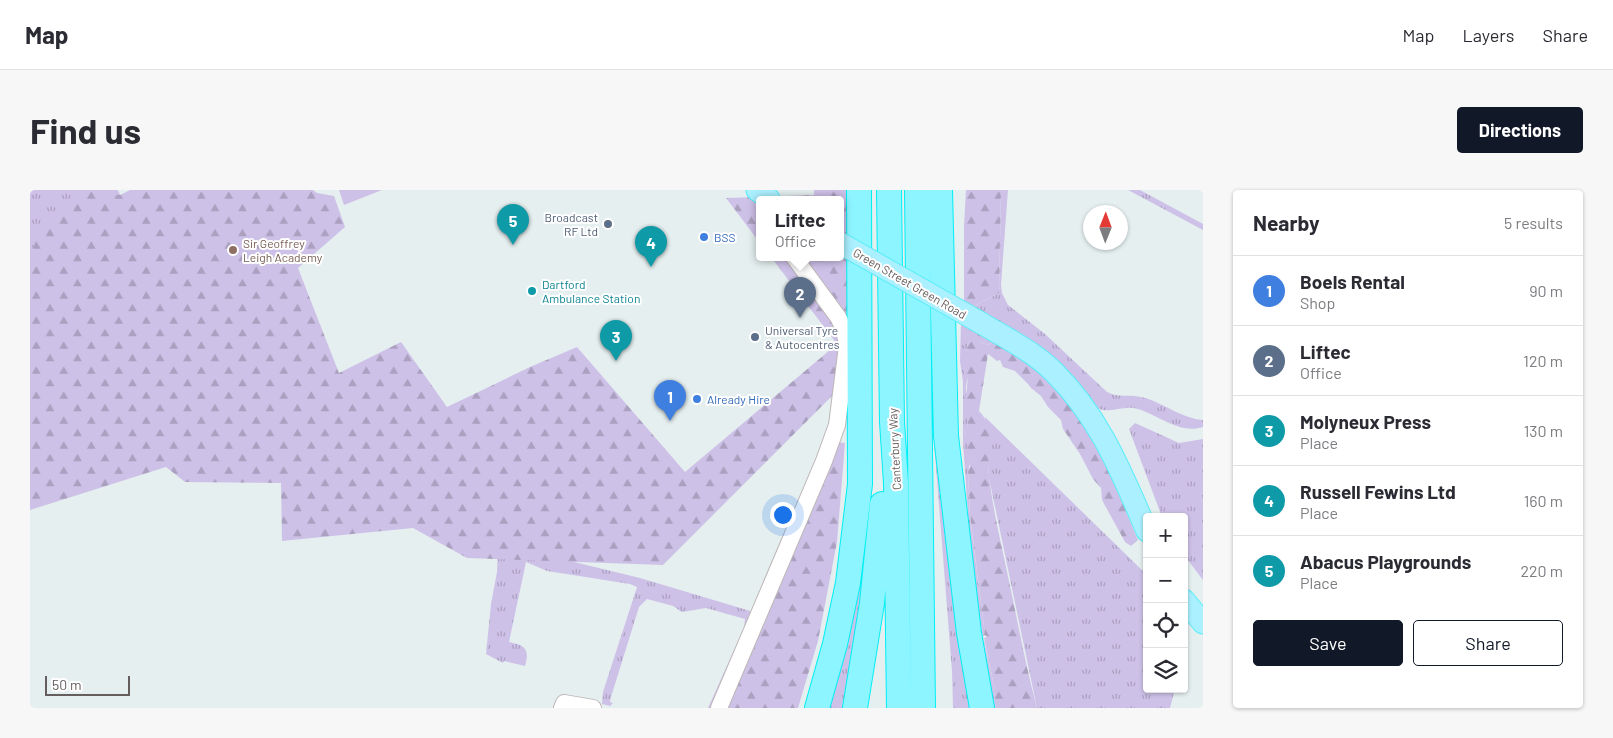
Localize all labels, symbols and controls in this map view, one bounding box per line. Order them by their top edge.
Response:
text: Map [25,20,68,49]
text: Map [1402,24,1434,46]
text: Layers [1462,24,1515,46]
text: Share [1543,24,1588,46]
button: Directions [1457,107,1583,153]
text: Find us [30,109,141,151]
popup [756,196,844,261]
pin: 5 [497,204,529,245]
north arrow [1083,205,1128,250]
text: Liftec [775,208,825,231]
place label: Broadcast RF Ltd [544,210,598,238]
text: Nearby [1253,210,1319,235]
text: 5 results [1504,213,1563,232]
marker: Broadcast RF Ltd [602,218,614,230]
pin: 4 [635,226,667,267]
place label: BSS [714,230,736,244]
marker: BSS [698,231,710,243]
text: Office [775,231,816,250]
place label: Sir Geoffrey Leigh Academy [243,236,323,264]
marker: Sir Geoffrey Leigh Academy [227,244,239,256]
street label: Green Street Green Road [851,245,969,321]
text: Boels Rental [1300,270,1405,293]
place label: Dartford Ambulance Station [542,277,640,305]
pin: 2 [784,277,816,318]
text: 1 [1266,281,1272,300]
text: 90 m [1529,281,1563,300]
marker: Dartford Ambulance Station [526,285,538,297]
text: Shop [1300,293,1335,312]
pin: 3 [600,320,632,361]
place label: Universal Tyre & Autocentres [765,323,840,351]
marker: Universal Tyre & Autocentres [749,331,761,343]
text: Liftec [1300,340,1351,363]
text: 2 [1265,351,1273,370]
text: 120 m [1523,351,1563,370]
text: Office [1300,363,1342,382]
pin: 1 [654,380,686,421]
place label: Already Hire [707,392,770,406]
marker: Already Hire [691,393,703,405]
street label: Canterbury Way [885,407,903,490]
text: Molyneux Press [1300,410,1431,433]
text: 3 [1265,421,1273,440]
text: 130 m [1524,421,1563,440]
text: Place [1300,433,1338,452]
text: Russell Fewins Ltd [1300,480,1456,503]
text: 4 [1264,491,1274,510]
text: 160 m [1524,491,1563,510]
your location [770,502,796,528]
text: Place [1300,503,1338,522]
map controls [1143,513,1188,693]
button: + [1143,513,1188,558]
text: Abacus Playgrounds [1300,550,1471,573]
button: − [1143,558,1188,603]
text: 5 [1265,561,1273,580]
text: 220 m [1520,561,1563,580]
text: Place [1300,573,1338,592]
button: locate [1143,603,1188,648]
button: Save [1253,620,1403,666]
button: Share [1413,620,1563,666]
button: layers [1143,648,1188,693]
scale bar [45,673,130,696]
text: 50 m [52,676,81,693]

